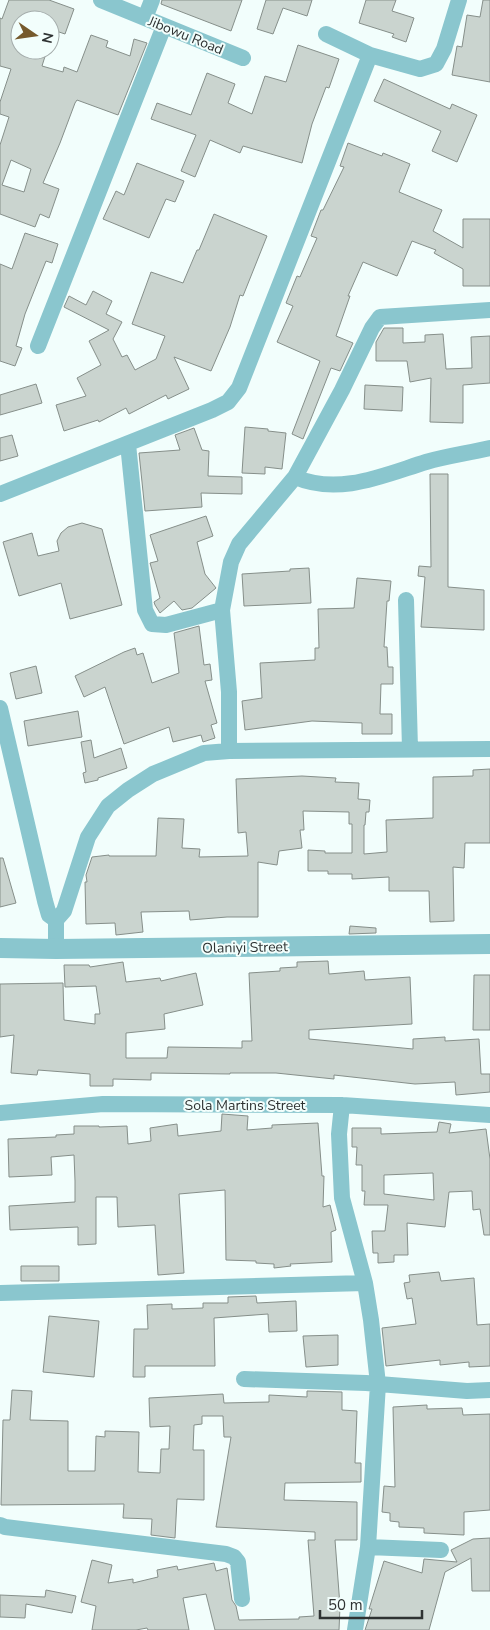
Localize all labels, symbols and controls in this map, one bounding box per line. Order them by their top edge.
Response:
north arrow [10,10,60,60]
street label: Jibowu Road [145,11,226,59]
text: N [37,31,58,45]
street label: Olaniyi Street [202,937,288,958]
street label: Sola Martins Street [185,1096,306,1115]
scale bar [320,1588,422,1620]
text: 50 m [328,1595,363,1615]

